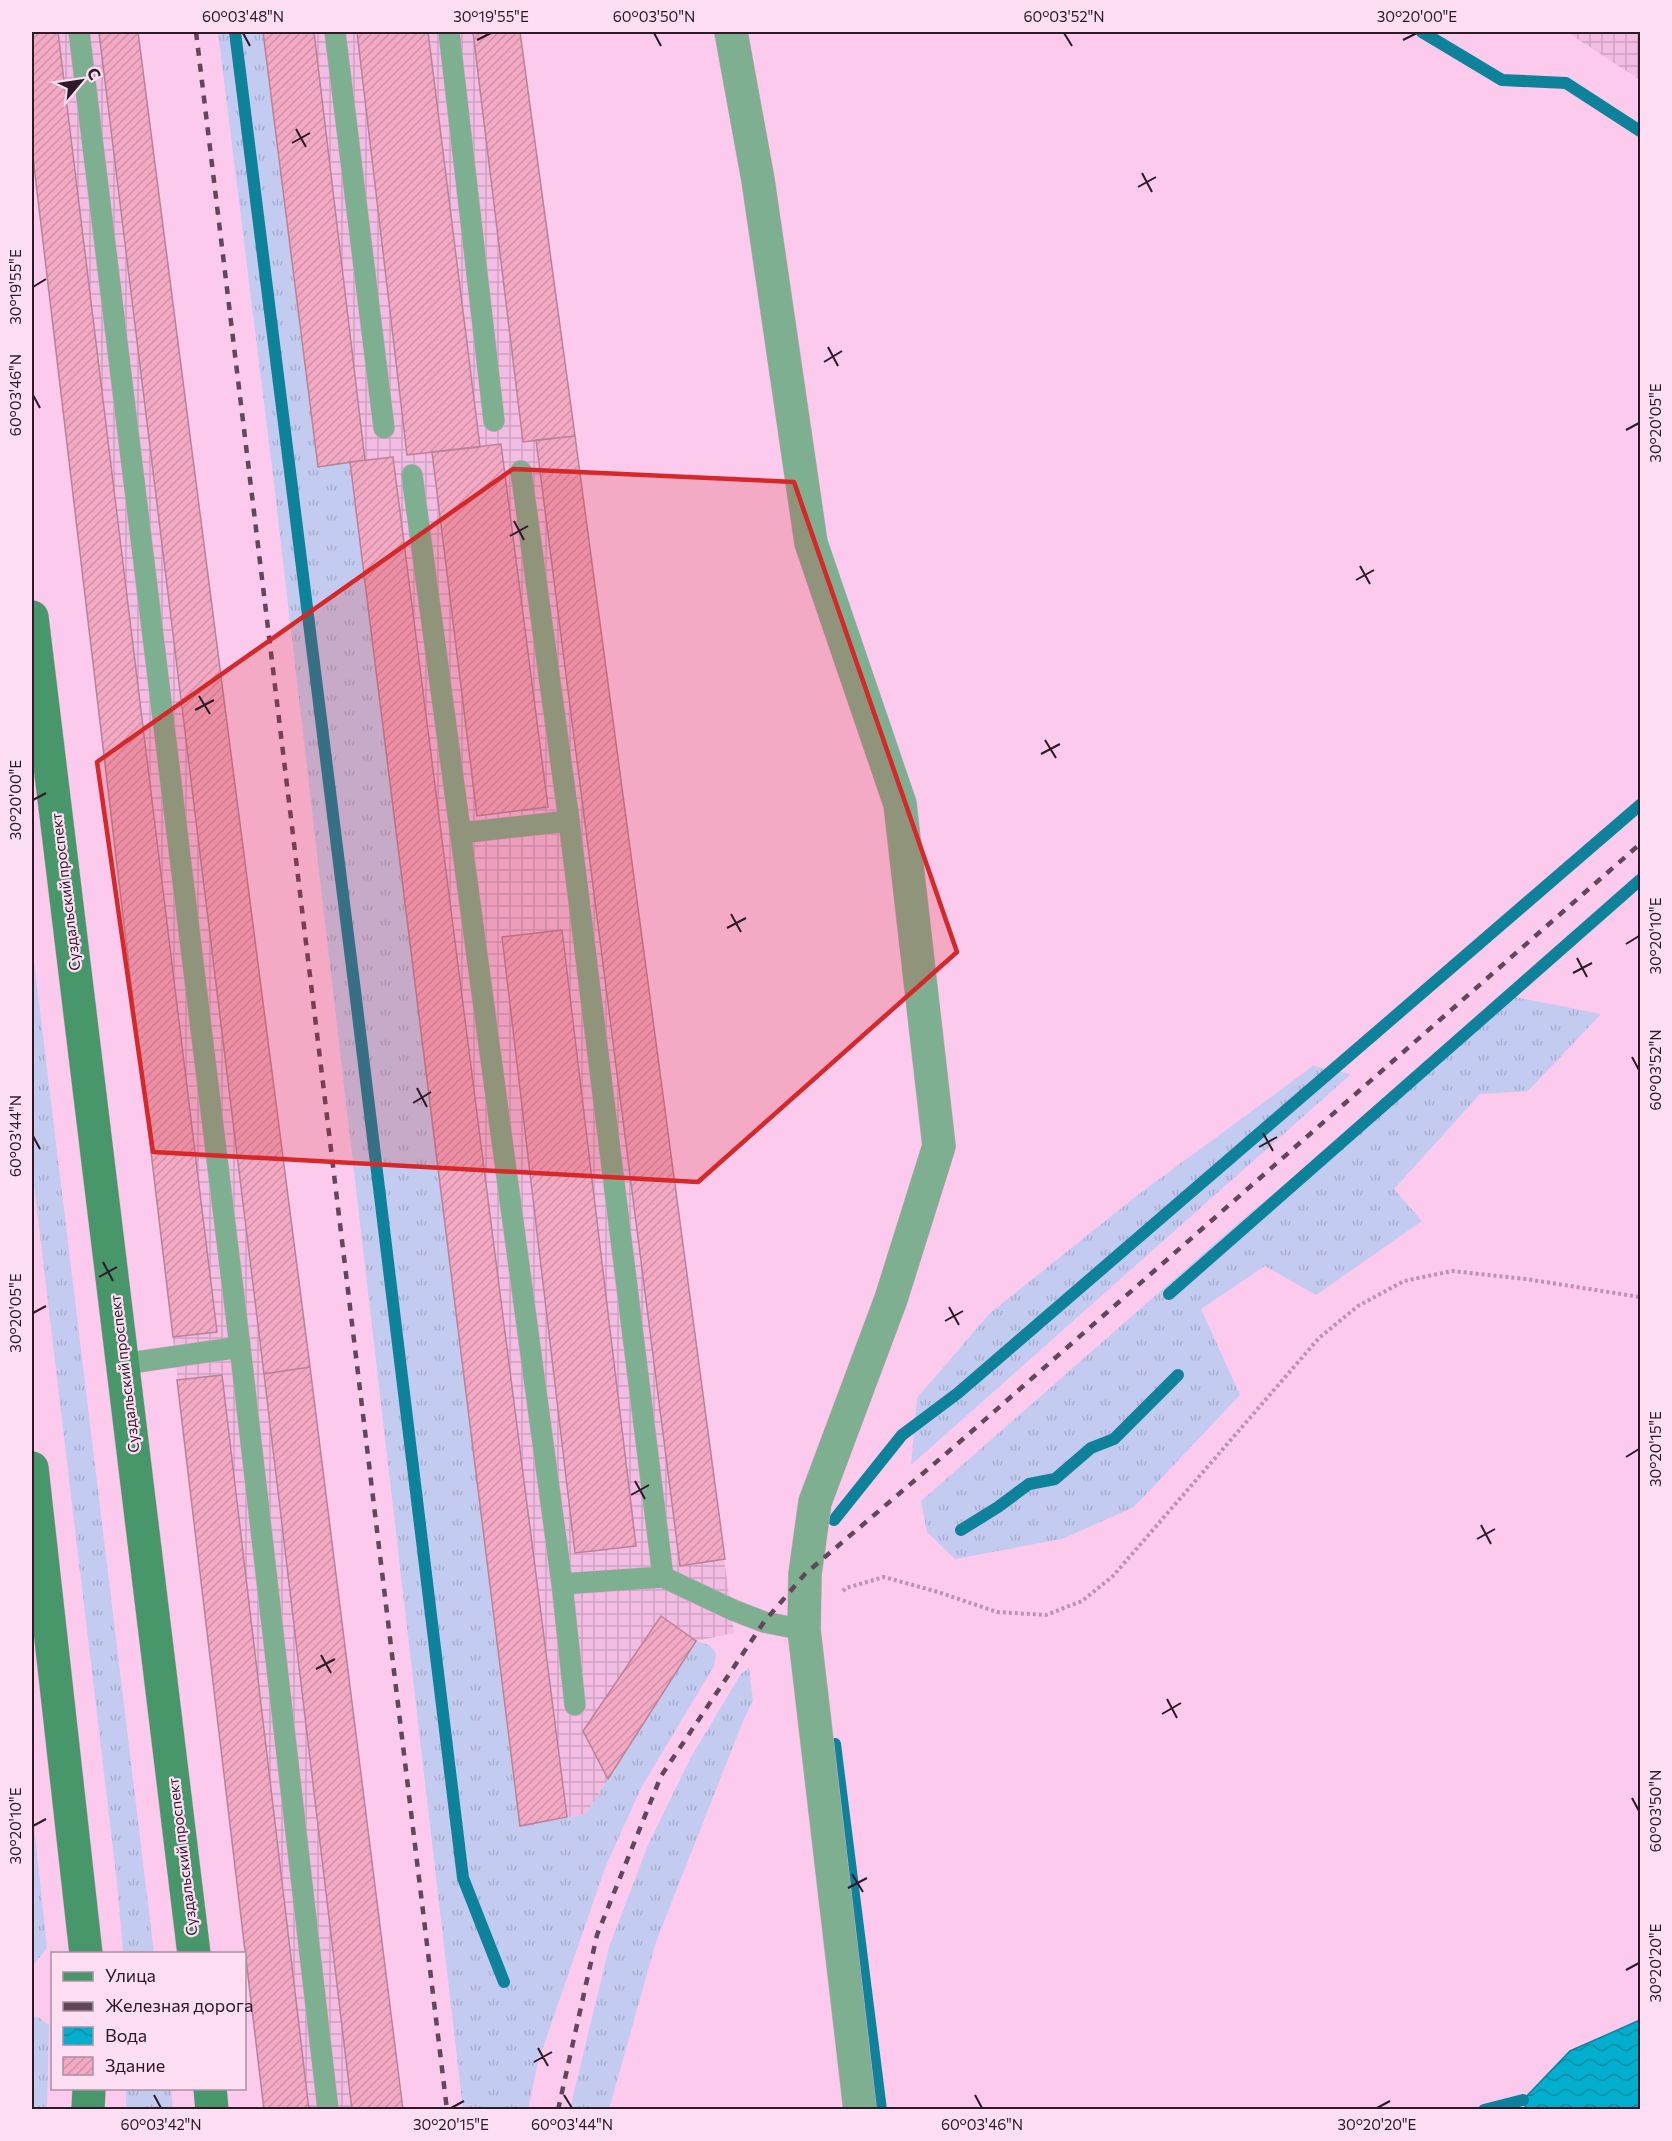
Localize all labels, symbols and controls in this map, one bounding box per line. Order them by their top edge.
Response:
text: 60°03'48"N [202,7,284,25]
text: 30°19'55"E [453,7,529,25]
text: 60°03'50"N [613,7,695,25]
text: 60°03'52"N [1023,7,1105,25]
text: 30°20'00"E [1377,7,1457,25]
north arrow [51,51,111,111]
text: С [84,64,106,83]
text: 30°19'55"E [6,249,24,325]
text: 60°03'46"N [6,354,24,436]
text: 30°20'05"E [1646,383,1664,463]
text: 30°20'00"E [6,760,24,840]
street label: Суздальский проспект [46,812,84,972]
text: 30°20'10"E [1646,897,1664,975]
text: 60°03'52"N [1646,1029,1664,1111]
text: 60°03'44"N [6,1095,24,1177]
text: 30°20'05"E [6,1273,24,1353]
street label: Суздальский проспект [105,1294,143,1454]
text: 30°20'15"E [1646,1411,1664,1487]
text: 60°03'50"N [1646,1770,1664,1852]
street label: Суздальский проспект [163,1777,201,1937]
text: 30°20'10"E [6,1787,24,1865]
text: 30°20'20"E [1646,1923,1664,2003]
legend [51,1952,246,2090]
text: Улица [105,1964,156,1986]
text: Железная дорога [105,1994,253,2016]
text: Вода [105,2024,147,2046]
text: Здание [105,2054,165,2076]
text: 60°03'42"N [120,2115,202,2133]
text: 30°20'15"E [413,2115,489,2133]
text: 60°03'44"N [531,2115,613,2133]
text: 60°03'46"N [941,2115,1023,2133]
text: 30°20'20"E [1337,2115,1417,2133]

